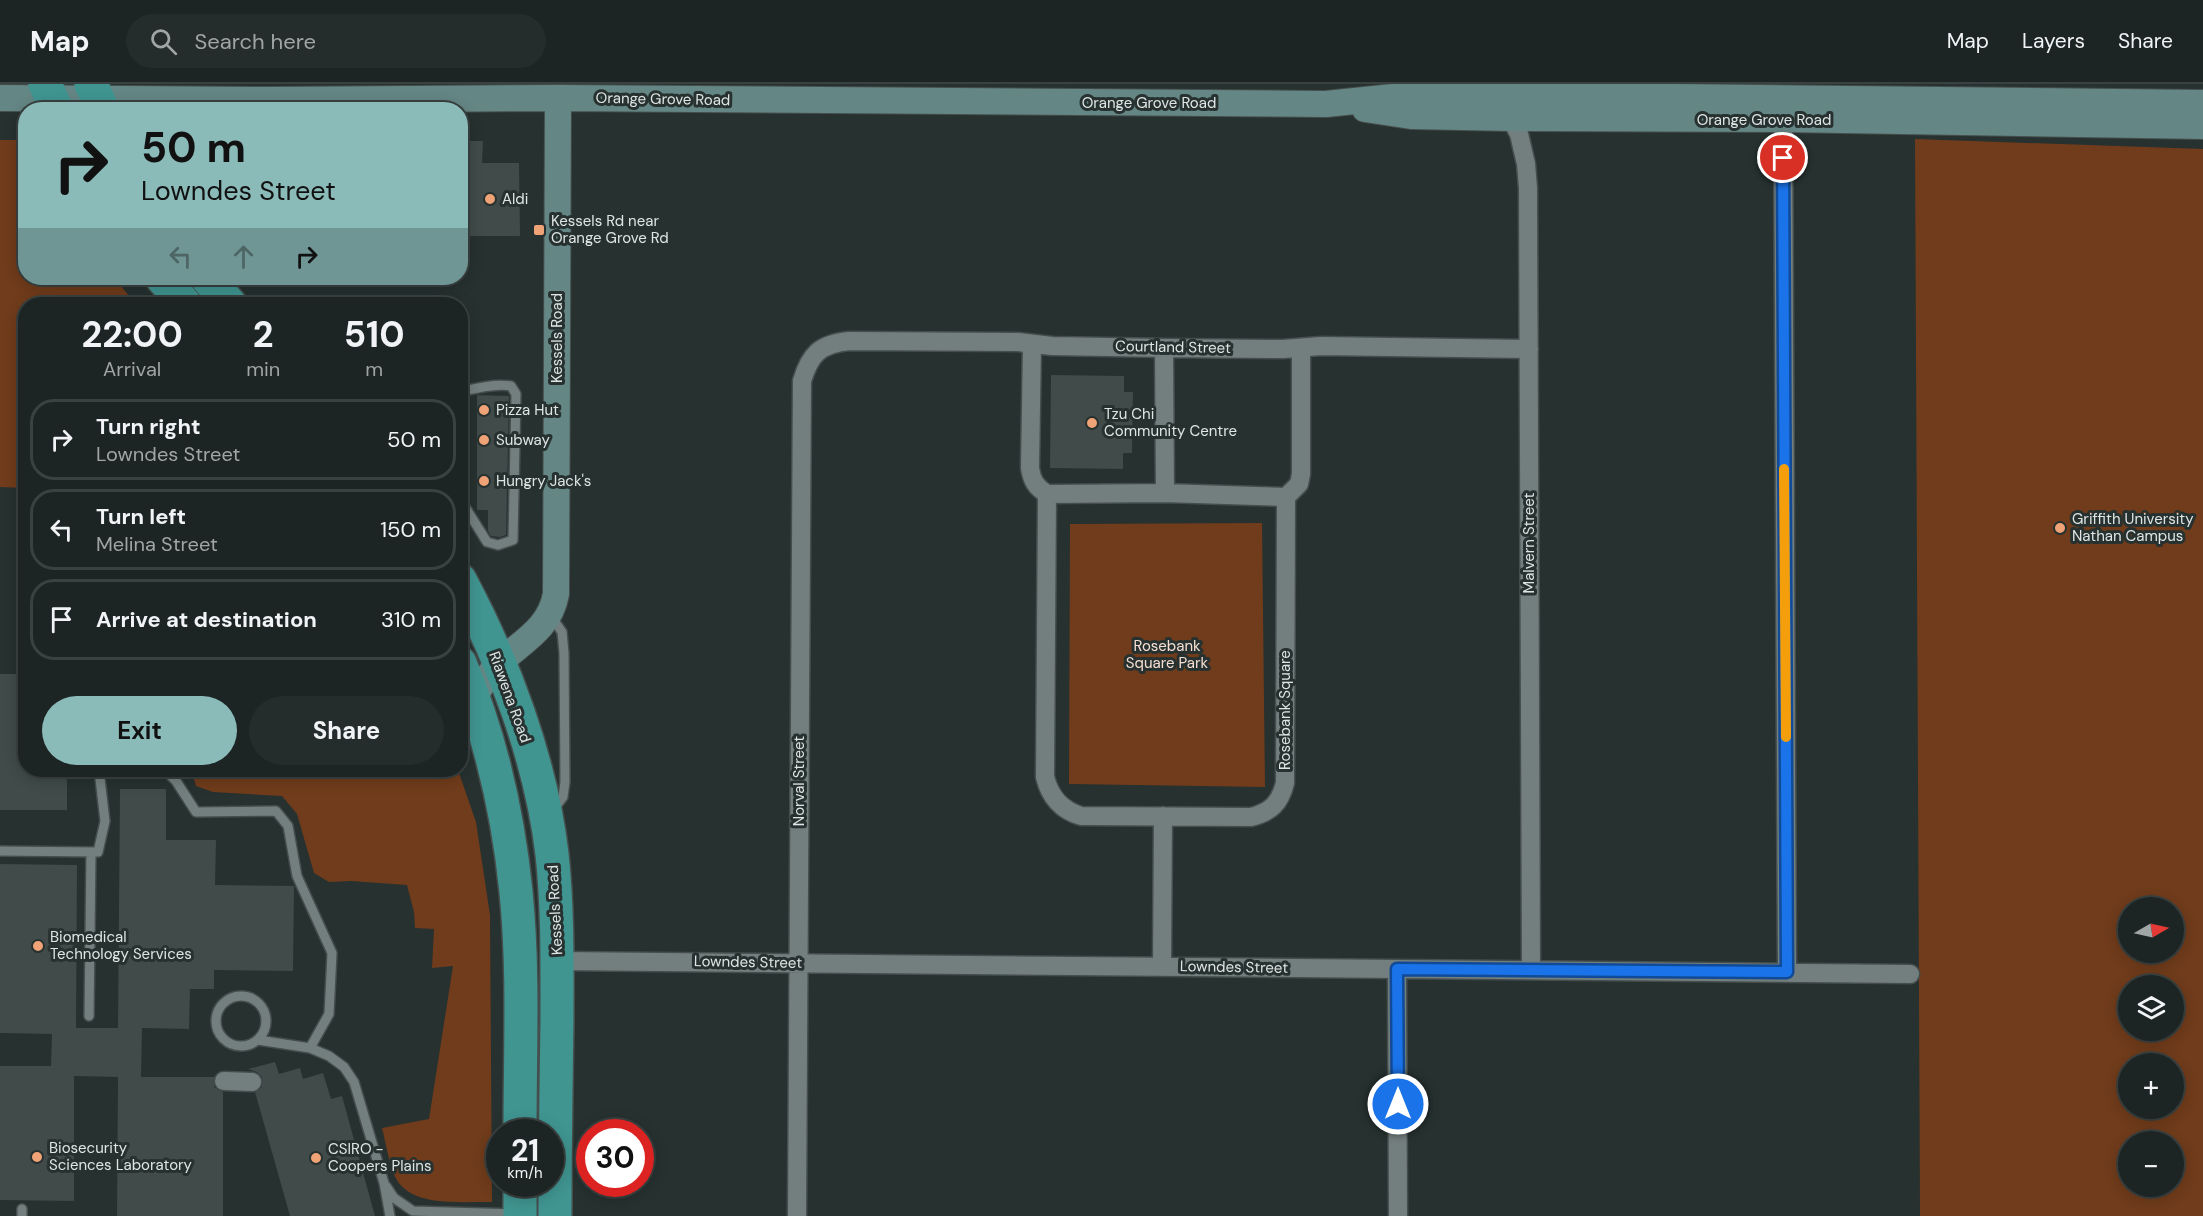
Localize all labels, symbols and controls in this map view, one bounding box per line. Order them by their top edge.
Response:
search box [126,14,546,68]
text: Map [30,23,90,60]
icon: search [147,25,180,58]
text: Search here [195,27,316,56]
text: Map [1947,27,1989,55]
text: Layers [2022,27,2085,55]
text: Share [2118,27,2173,55]
street label: Orange Grove Road [596,88,730,110]
street label: Orange Grove Road [1082,93,1216,113]
street label: Orange Grove Road [1697,110,1831,130]
text: 50 m [141,120,246,175]
icon: right [42,126,120,204]
pin [1757,132,1808,183]
icon: arrive [1766,141,1799,174]
text: Lowndes Street [141,173,336,208]
place label: Aldi [502,189,528,209]
marker: Aldi [483,192,497,206]
place label: Kessels Rd near Orange Grove Rd [551,211,669,248]
marker: Kessels Rd near Orange Grove Rd [532,223,546,237]
icon: left [164,240,197,273]
icon: ahead [227,240,260,273]
icon: right [290,240,323,273]
street label: Kessels Road [547,293,567,383]
text: 22:00 [81,311,183,358]
text: 2 [253,311,274,358]
text: 510 [344,311,405,358]
street label: Courtland Street [1115,336,1231,358]
text: Arrival [103,356,161,382]
text: min [246,356,280,382]
text: m [365,356,383,382]
place label: Pizza Hut [496,400,559,420]
marker: Pizza Hut [477,403,491,417]
place label: Tzu Chi Community Centre [1104,404,1237,441]
text: Turn right [96,412,201,441]
marker: Tzu Chi Community Centre [1085,416,1099,430]
icon: right [45,423,78,456]
text: 50 m [387,425,441,454]
place label: Subway [496,430,551,450]
marker: Subway [477,433,491,447]
text: Lowndes Street [96,441,240,467]
place label: Hungry Jack's [496,471,591,491]
marker: Hungry Jack's [477,474,491,488]
street label: Malvern Street [1519,492,1539,593]
text: Turn left [96,502,186,531]
place label: Griffith University Nathan Campus [2072,509,2194,546]
icon: left [45,513,78,546]
text: 150 m [380,515,441,544]
marker: Griffith University Nathan Campus [2053,521,2067,535]
text: Melina Street [96,531,218,557]
icon: arrive [45,603,78,636]
text: Arrive at destination [96,605,317,634]
text: 310 m [381,605,441,634]
park label: Rosebank Square Park [1126,636,1209,673]
street label: Riawena Road [484,649,536,745]
street label: Rosebank Square [1275,650,1295,770]
button: Exit [42,696,237,765]
button: Share [249,696,444,765]
street label: Norval Street [789,736,809,826]
street label: Kessels Road [543,864,567,956]
north arrow [2118,897,2184,963]
map controls [2118,897,2184,1197]
place label: Biomedical Technology Services [50,927,192,964]
marker: Biomedical Technology Services [31,939,45,953]
street label: Lowndes Street [694,951,802,973]
street label: Lowndes Street [1180,956,1288,978]
button: layers [2118,975,2184,1041]
button: + [2118,1053,2184,1119]
position arrow [1366,1072,1430,1136]
speed limit sign: 30 [576,1119,654,1197]
text: 21 [511,1131,539,1170]
button: − [2118,1131,2184,1197]
place label: Biosecurity Sciences Laboratory [49,1138,193,1175]
place label: CSIRO - Coopers Plains [328,1139,431,1176]
marker: Biosecurity Sciences Laboratory [30,1150,44,1164]
marker: CSIRO - Coopers Plains [309,1151,323,1165]
text: km/h [507,1163,543,1183]

